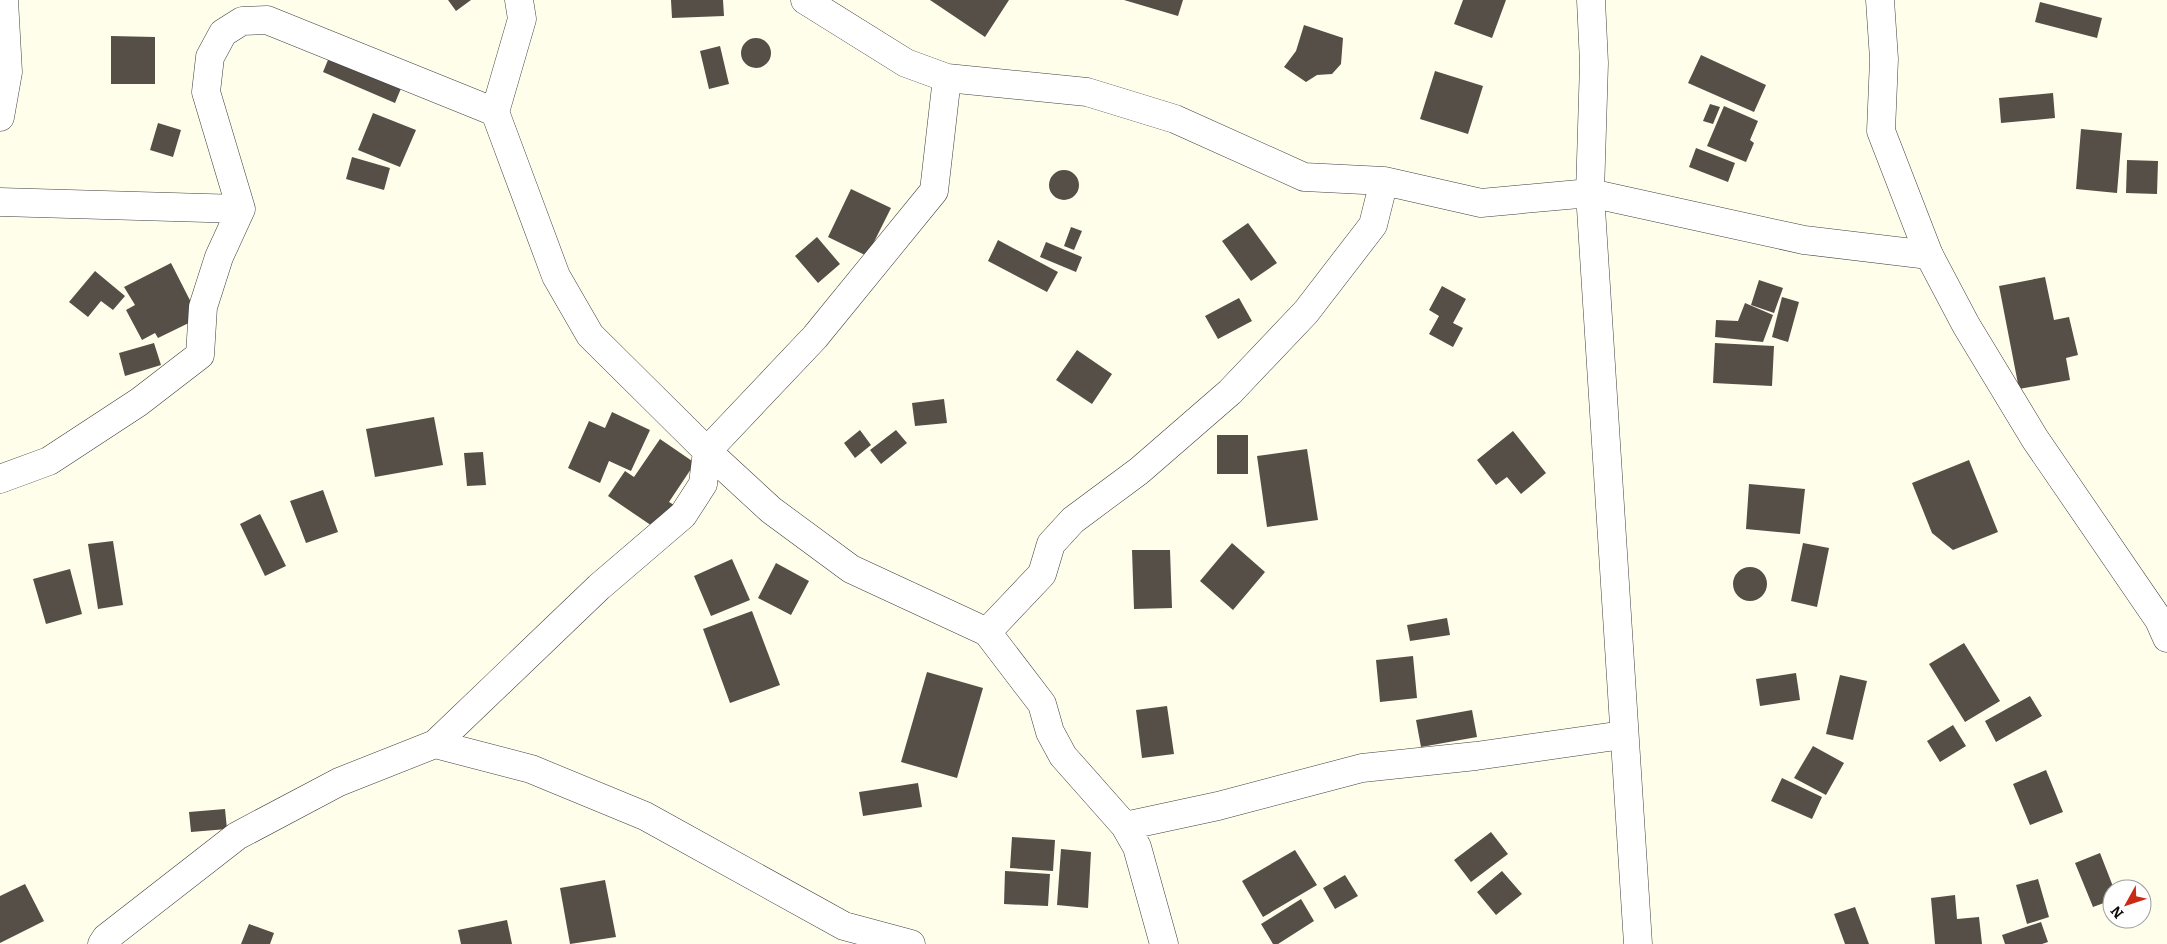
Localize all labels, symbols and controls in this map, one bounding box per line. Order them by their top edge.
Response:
north arrow [2102,879,2152,929]
text: N [2107,902,2127,922]

